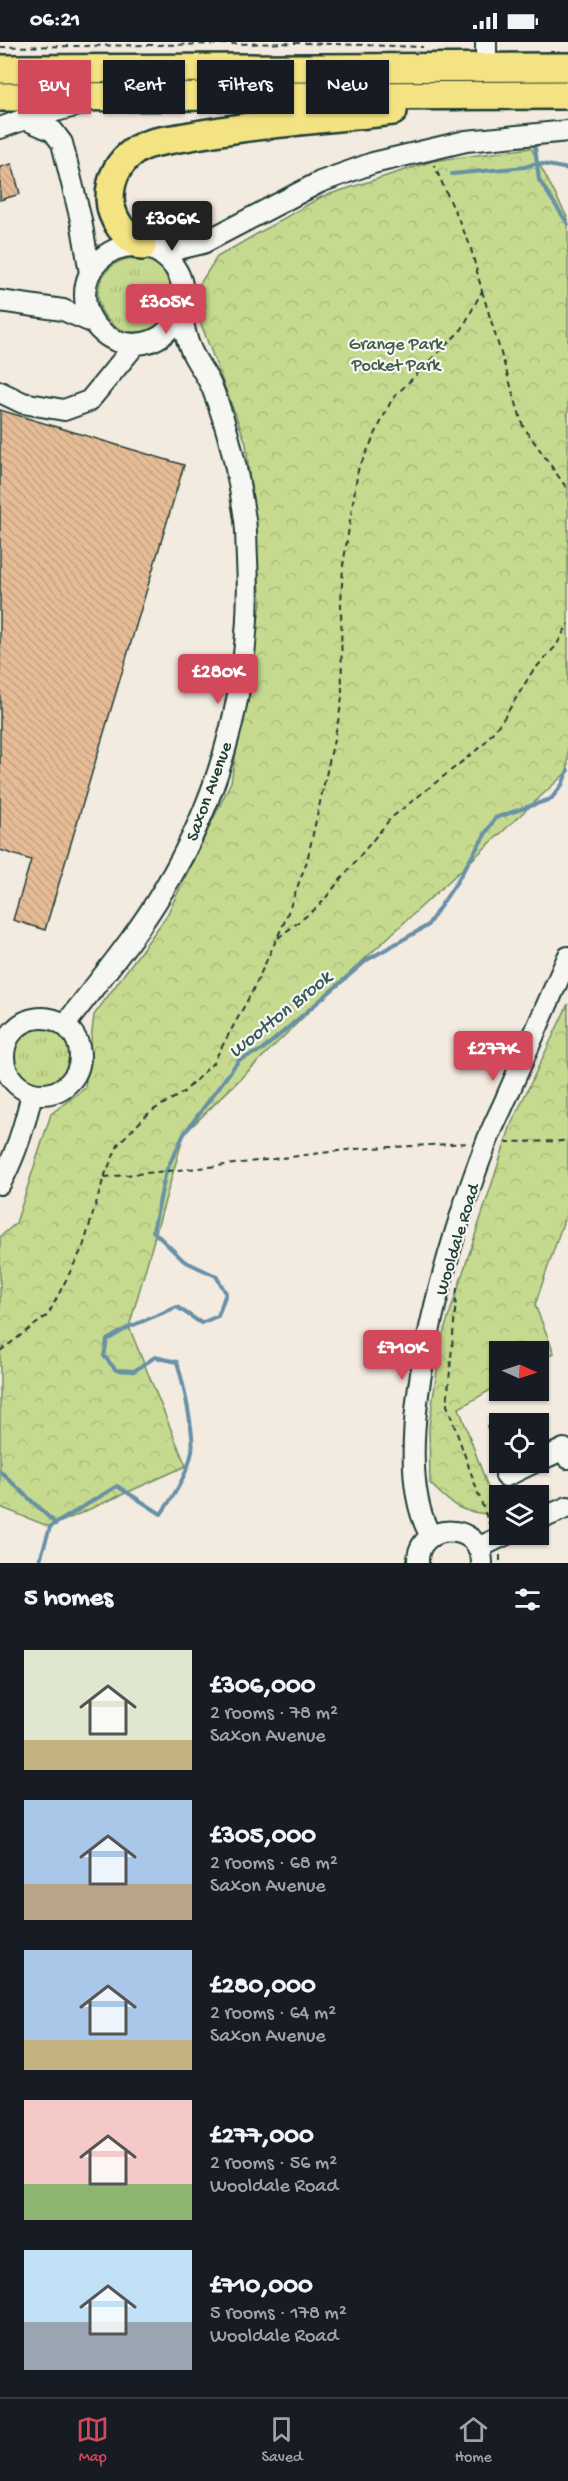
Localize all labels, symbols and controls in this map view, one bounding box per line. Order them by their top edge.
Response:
text: 06:21 [30,8,80,34]
chip: Buy [18,60,91,114]
chip: Rent [103,60,185,114]
chip: Filters [197,60,294,114]
chip: New [306,60,389,114]
pin: £306K [130,201,214,252]
text: £306K [146,209,198,232]
pin: £305K [124,284,208,335]
text: £305K [140,292,192,315]
park label: Grange Park Pocket Park [349,335,445,377]
pin: £280K [176,654,260,705]
text: £280K [192,662,244,685]
street label: Saxon Avenue [183,739,238,844]
water label: Wootton Brook [225,966,339,1064]
pin: £277K [451,1031,535,1082]
text: £277K [468,1039,518,1062]
street label: Wooldale Road [431,1180,486,1298]
pin: £710K [360,1330,444,1381]
text: £710K [377,1338,427,1361]
north arrow [489,1341,549,1401]
map controls [489,1341,549,1545]
button: locate [489,1413,549,1473]
button: layers [489,1485,549,1545]
icon: filters [511,1583,544,1616]
text: 5 homes [24,1584,113,1615]
text: £306,000 [210,1672,315,1703]
icon: home [72,1674,144,1746]
text: 2 rooms · 78 m² [210,1703,338,1726]
text: Saxon Avenue [210,1726,326,1749]
text: £305,000 [210,1822,316,1853]
icon: home [72,1824,144,1896]
text: 2 rooms · 68 m² [210,1853,338,1876]
text: Saxon Avenue [210,1876,326,1899]
text: £280,000 [210,1972,316,2003]
icon: home [72,1974,144,2046]
text: 2 rooms · 64 m² [210,2003,336,2026]
text: Saxon Avenue [210,2026,326,2049]
text: £277,000 [210,2122,314,2153]
icon: home [72,2124,144,2196]
text: 2 rooms · 56 m² [210,2153,337,2176]
text: Wooldale Road [210,2176,338,2199]
text: £710,000 [210,2272,313,2303]
icon: home [72,2274,144,2346]
text: 5 rooms · 178 m² [210,2303,347,2326]
text: Wooldale Road [210,2326,338,2349]
tab: Map [76,2413,109,2468]
tab: Saved [261,2413,302,2468]
tab: Home [455,2413,492,2468]

